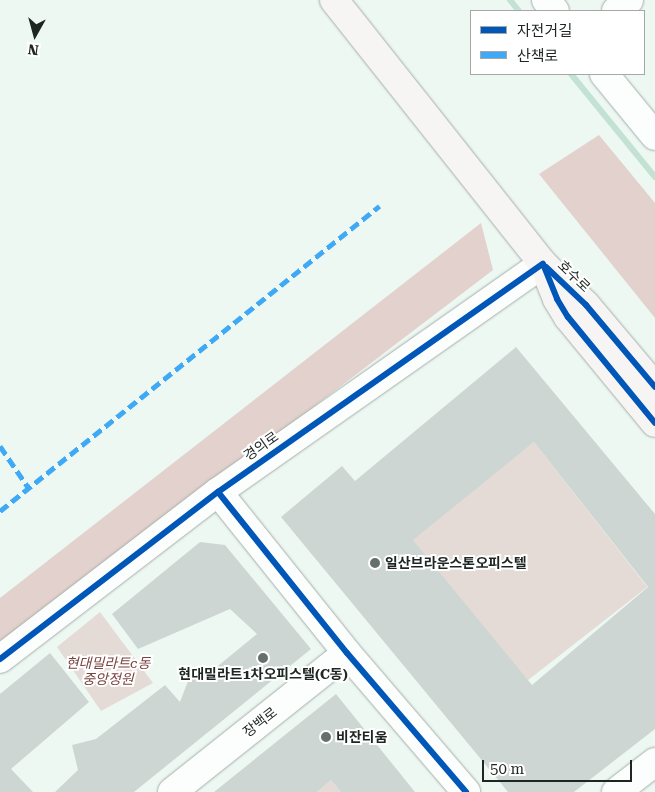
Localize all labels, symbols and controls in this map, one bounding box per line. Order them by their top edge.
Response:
north arrow [10,10,60,60]
legend [470,10,645,75]
text: 자전거길 [517,22,572,40]
text: N [27,41,39,58]
text: 산책로 [517,47,558,65]
street label: 호수로 [554,257,594,295]
street label: 경의로 [240,428,282,464]
place label: 일산브라운스톤오피스텔 [385,555,527,571]
marker: 일산브라운스톤오피스텔 [369,557,381,569]
marker: 현대밀라트1차오피스텔(C동) [257,652,269,664]
park label: 현대밀라트c동 중앙정원 [66,655,150,688]
place label: 현대밀라트1차오피스텔(C동) [178,666,348,682]
street label: 장백로 [240,703,280,741]
place label: 비잔티움 [336,729,388,745]
marker: 비잔티움 [320,731,332,743]
scale bar [485,750,635,782]
text: 50 m [490,760,524,778]

